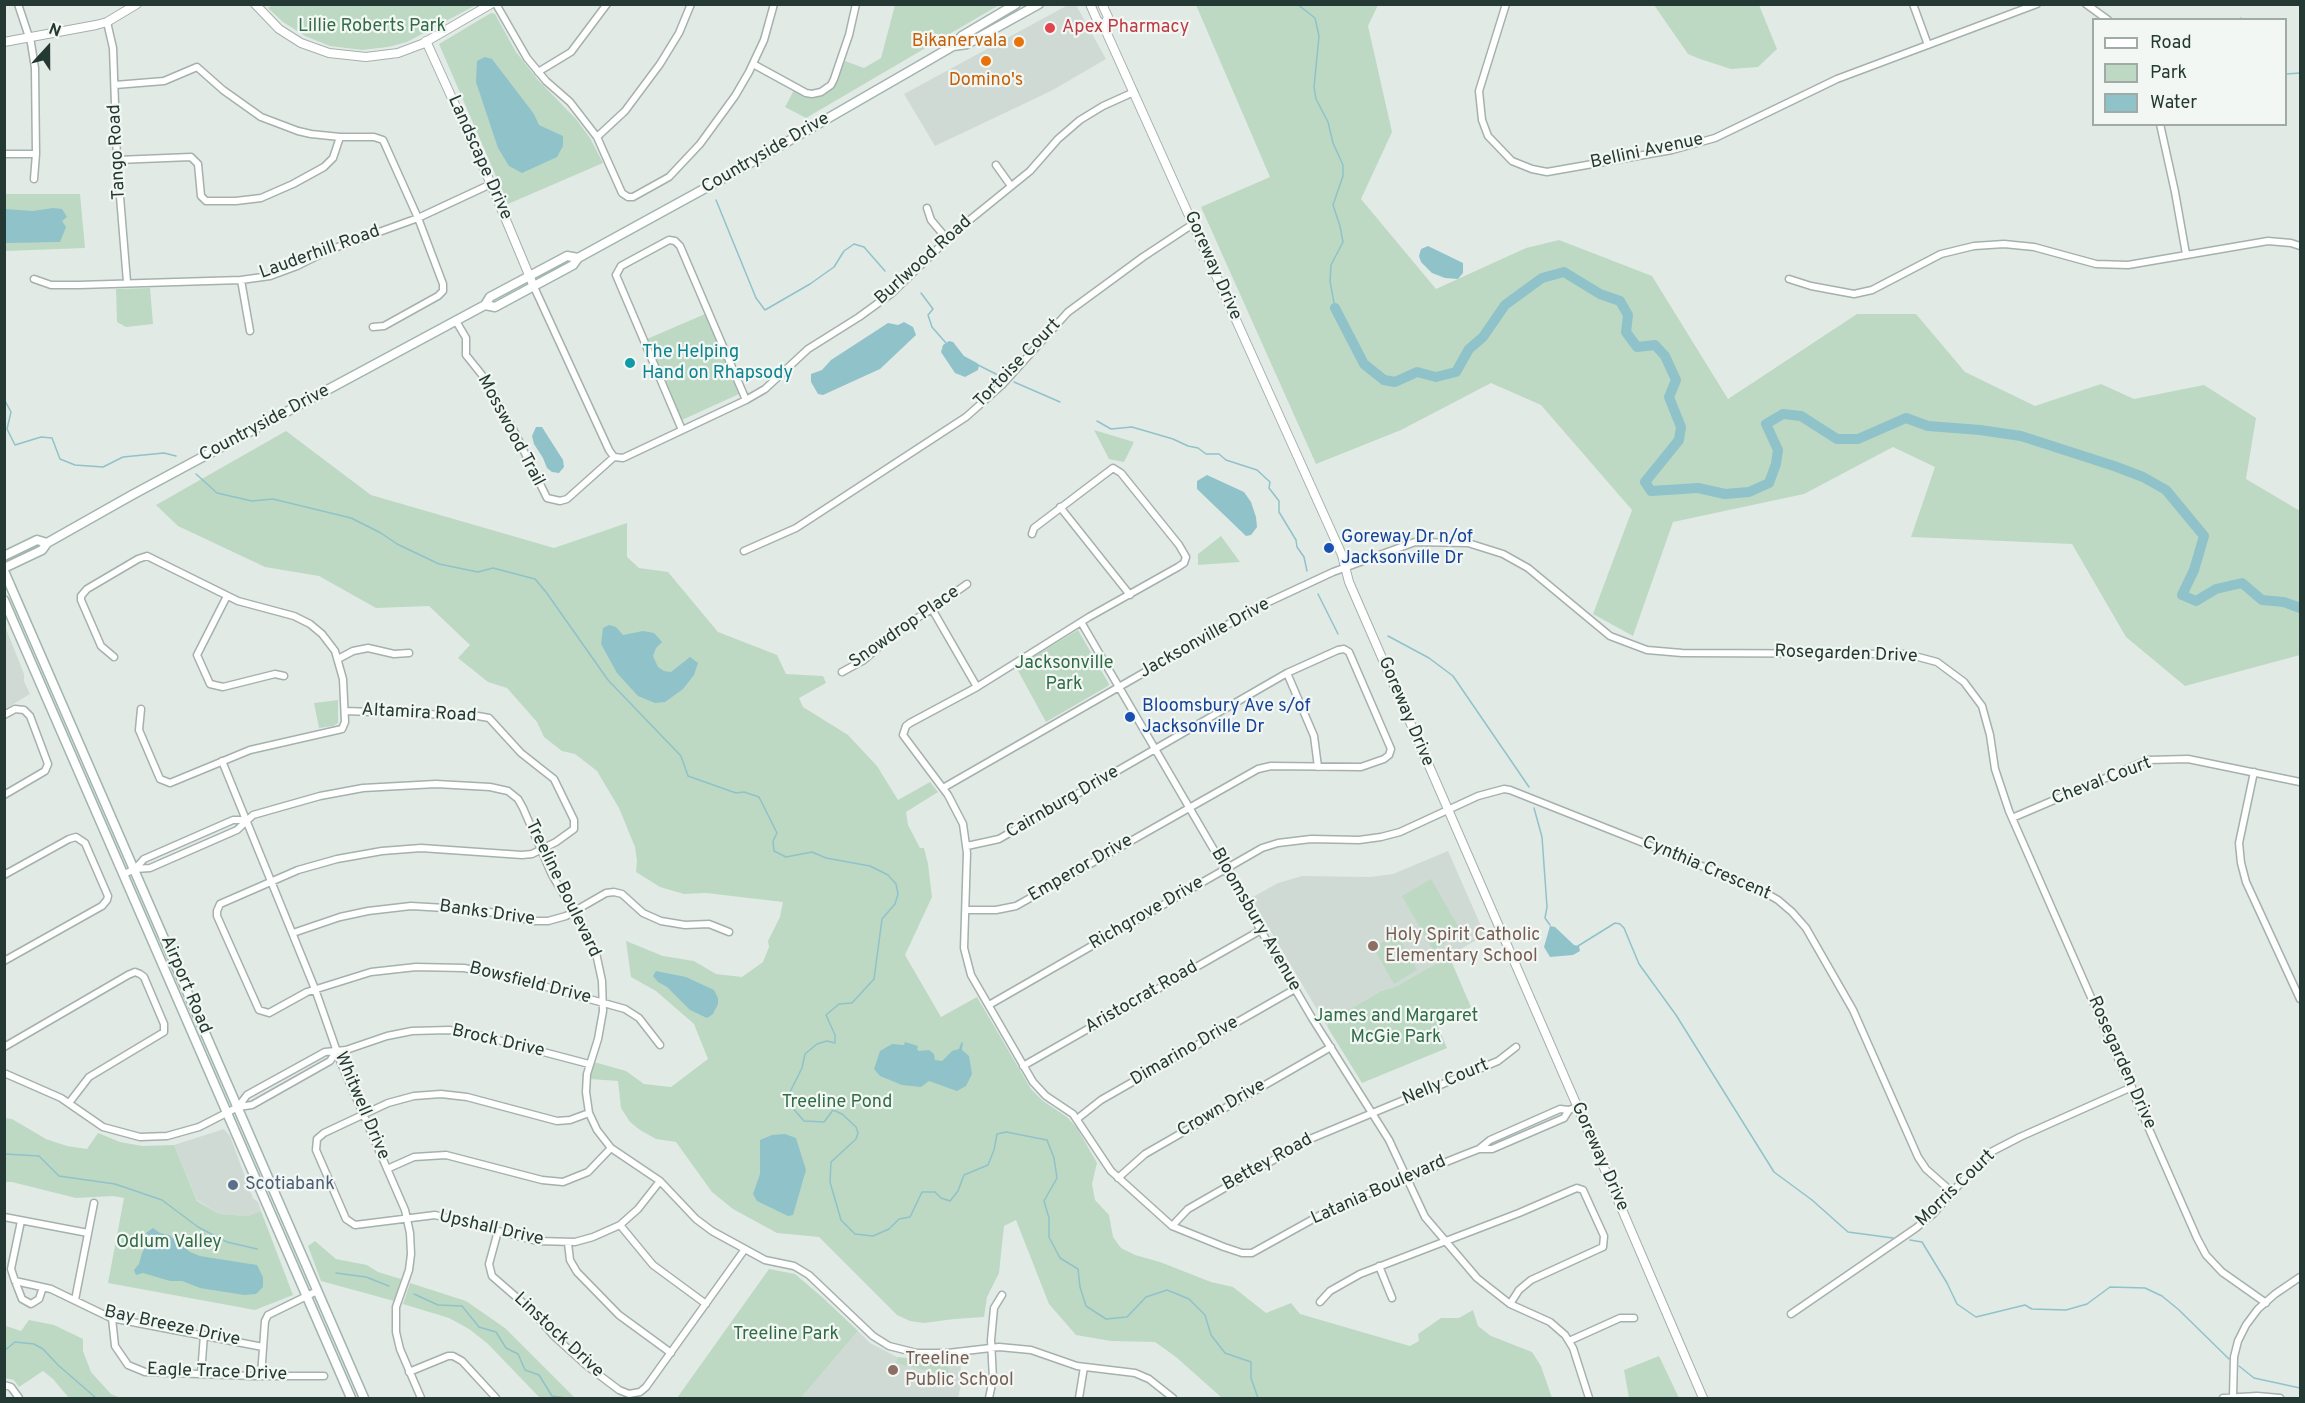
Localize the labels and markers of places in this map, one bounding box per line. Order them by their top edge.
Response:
place label: Apex Pharmacy [1062,17,1189,39]
marker: Apex Pharmacy [1043,21,1057,35]
place label: Bikanervala [912,31,1007,53]
marker: Bikanervala [1012,35,1026,49]
marker: Domino's [979,54,993,68]
place label: Domino's [949,70,1023,92]
place label: The Helping Hand on Rhapsody [642,342,793,385]
marker: The Helping Hand on Rhapsody [623,356,637,370]
place label: Goreway Dr n/of Jacksonville Dr [1341,527,1473,570]
marker: Goreway Dr n/of Jacksonville Dr [1322,541,1336,555]
place label: Bloomsbury Ave s/of Jacksonville Dr [1142,696,1310,738]
marker: Bloomsbury Ave s/of Jacksonville Dr [1123,710,1137,724]
place label: Holy Spirit Catholic Elementary School [1385,925,1540,968]
marker: Holy Spirit Catholic Elementary School [1366,939,1380,953]
place label: Scotiabank [245,1174,335,1196]
marker: Scotiabank [226,1178,240,1192]
place label: Treeline Public School [905,1349,1014,1392]
marker: Treeline Public School [886,1363,900,1377]

